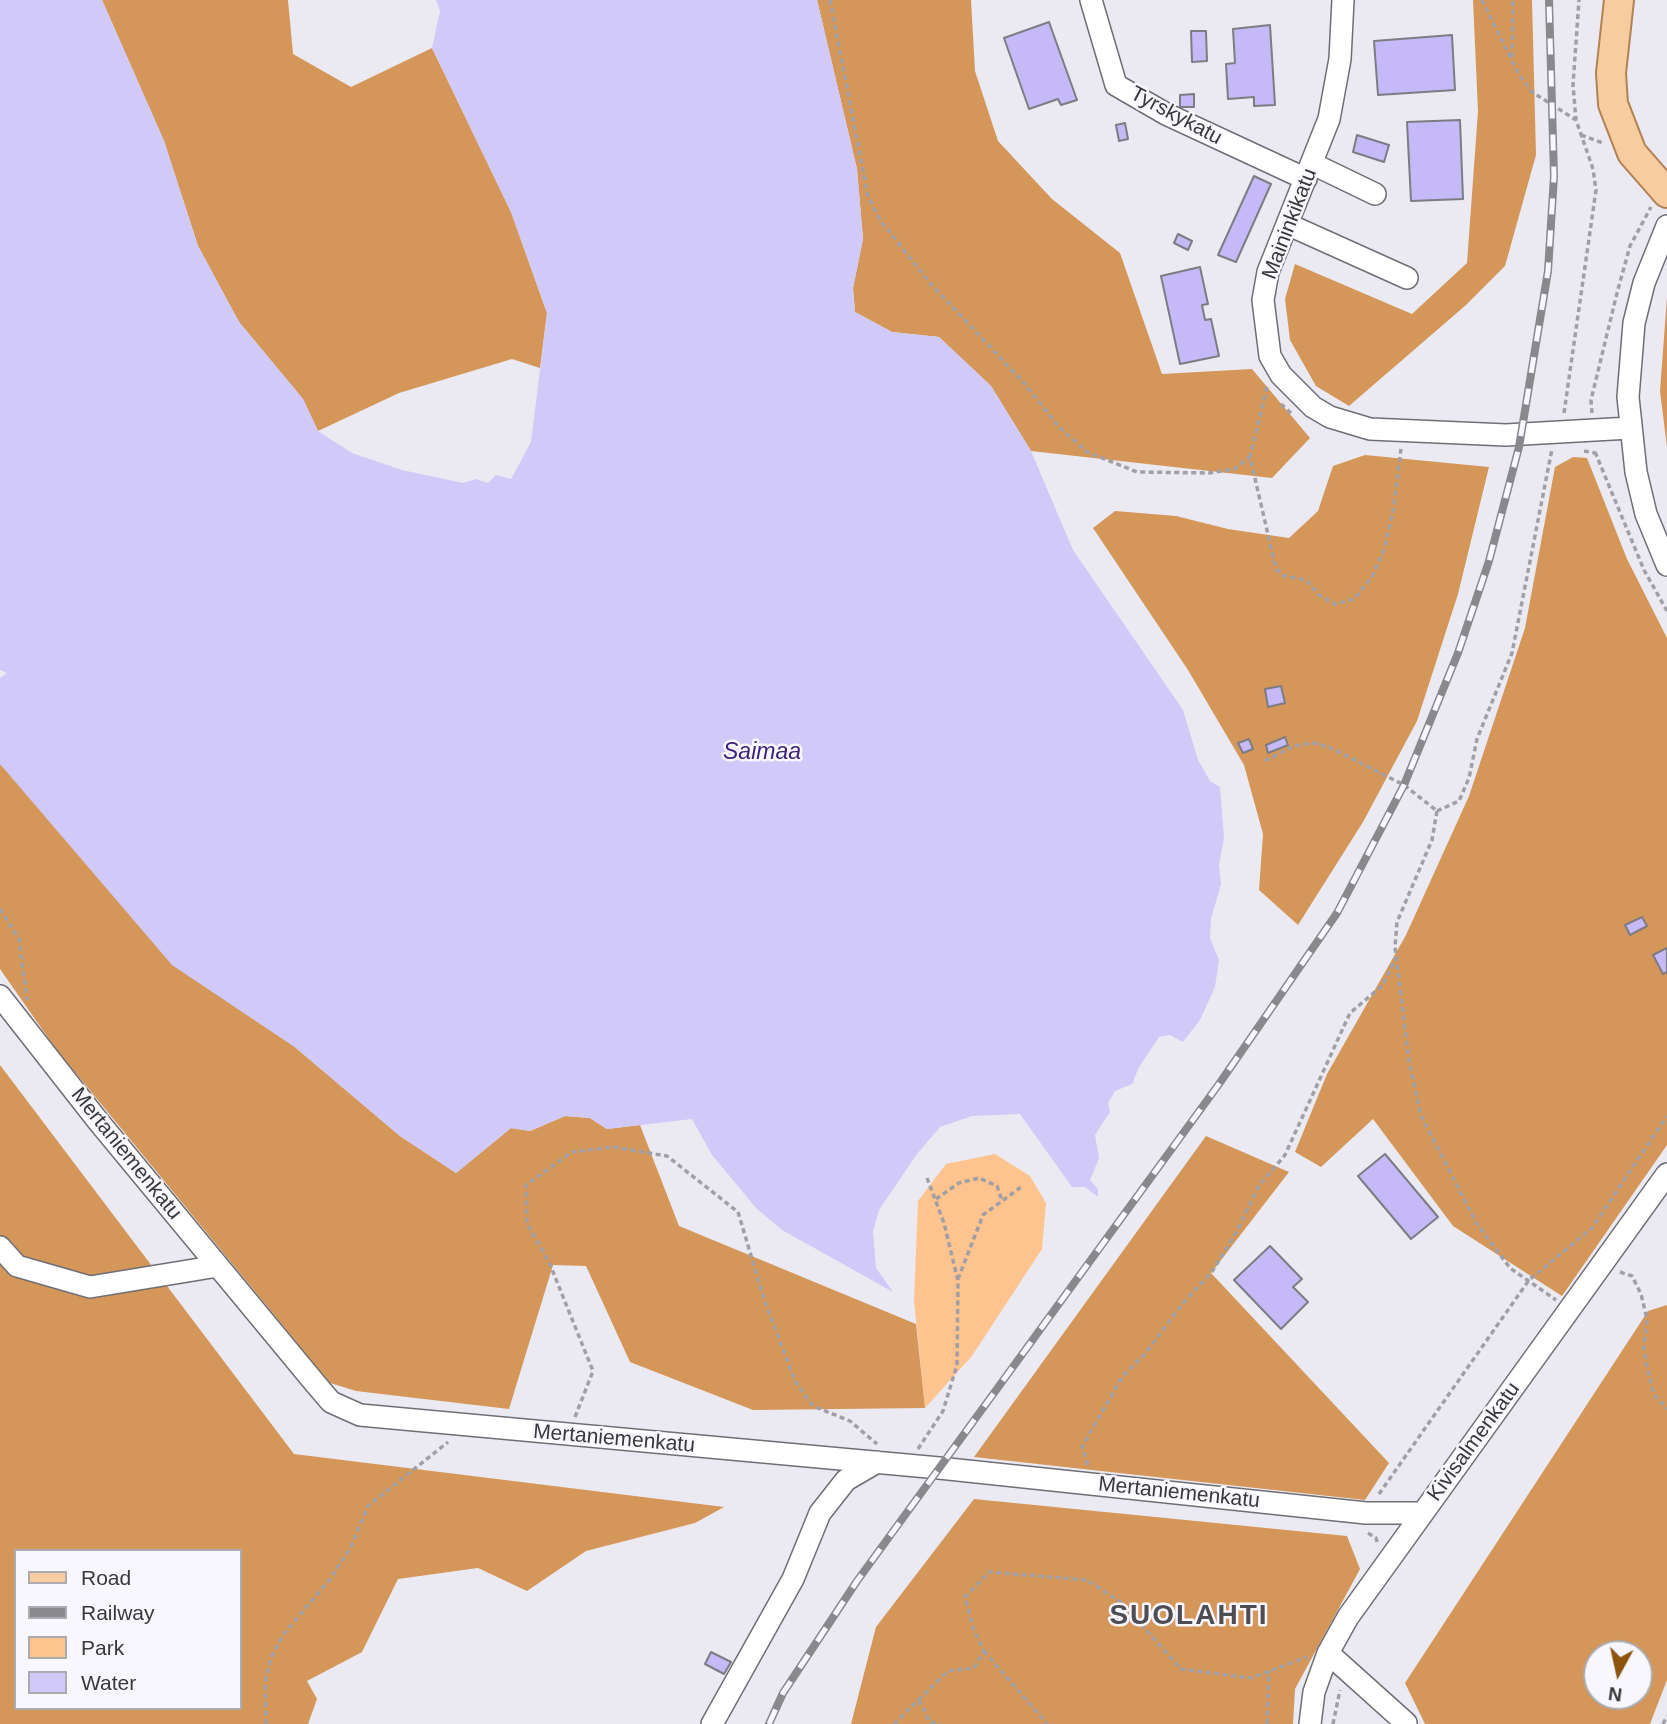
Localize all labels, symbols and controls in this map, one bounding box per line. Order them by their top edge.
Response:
street label: Tyrskykatu [1126,81,1226,151]
street label: Maininkikatu [1257,165,1323,283]
water label: Saimaa [723,739,801,767]
street label: Mertaniemenkatu [65,1083,187,1225]
street label: Kivisalmenkatu [1422,1377,1526,1507]
street label: Mertaniemenkatu [532,1419,696,1459]
street label: Mertaniemenkatu [1097,1472,1261,1514]
legend [14,1549,242,1710]
text: Road [81,1566,131,1589]
district label: SUOLAHTI [1110,1599,1268,1633]
text: Railway [81,1601,155,1624]
text: Park [81,1636,124,1659]
north arrow [1583,1640,1653,1710]
text: Water [81,1671,136,1694]
text: N [1607,1683,1624,1706]

